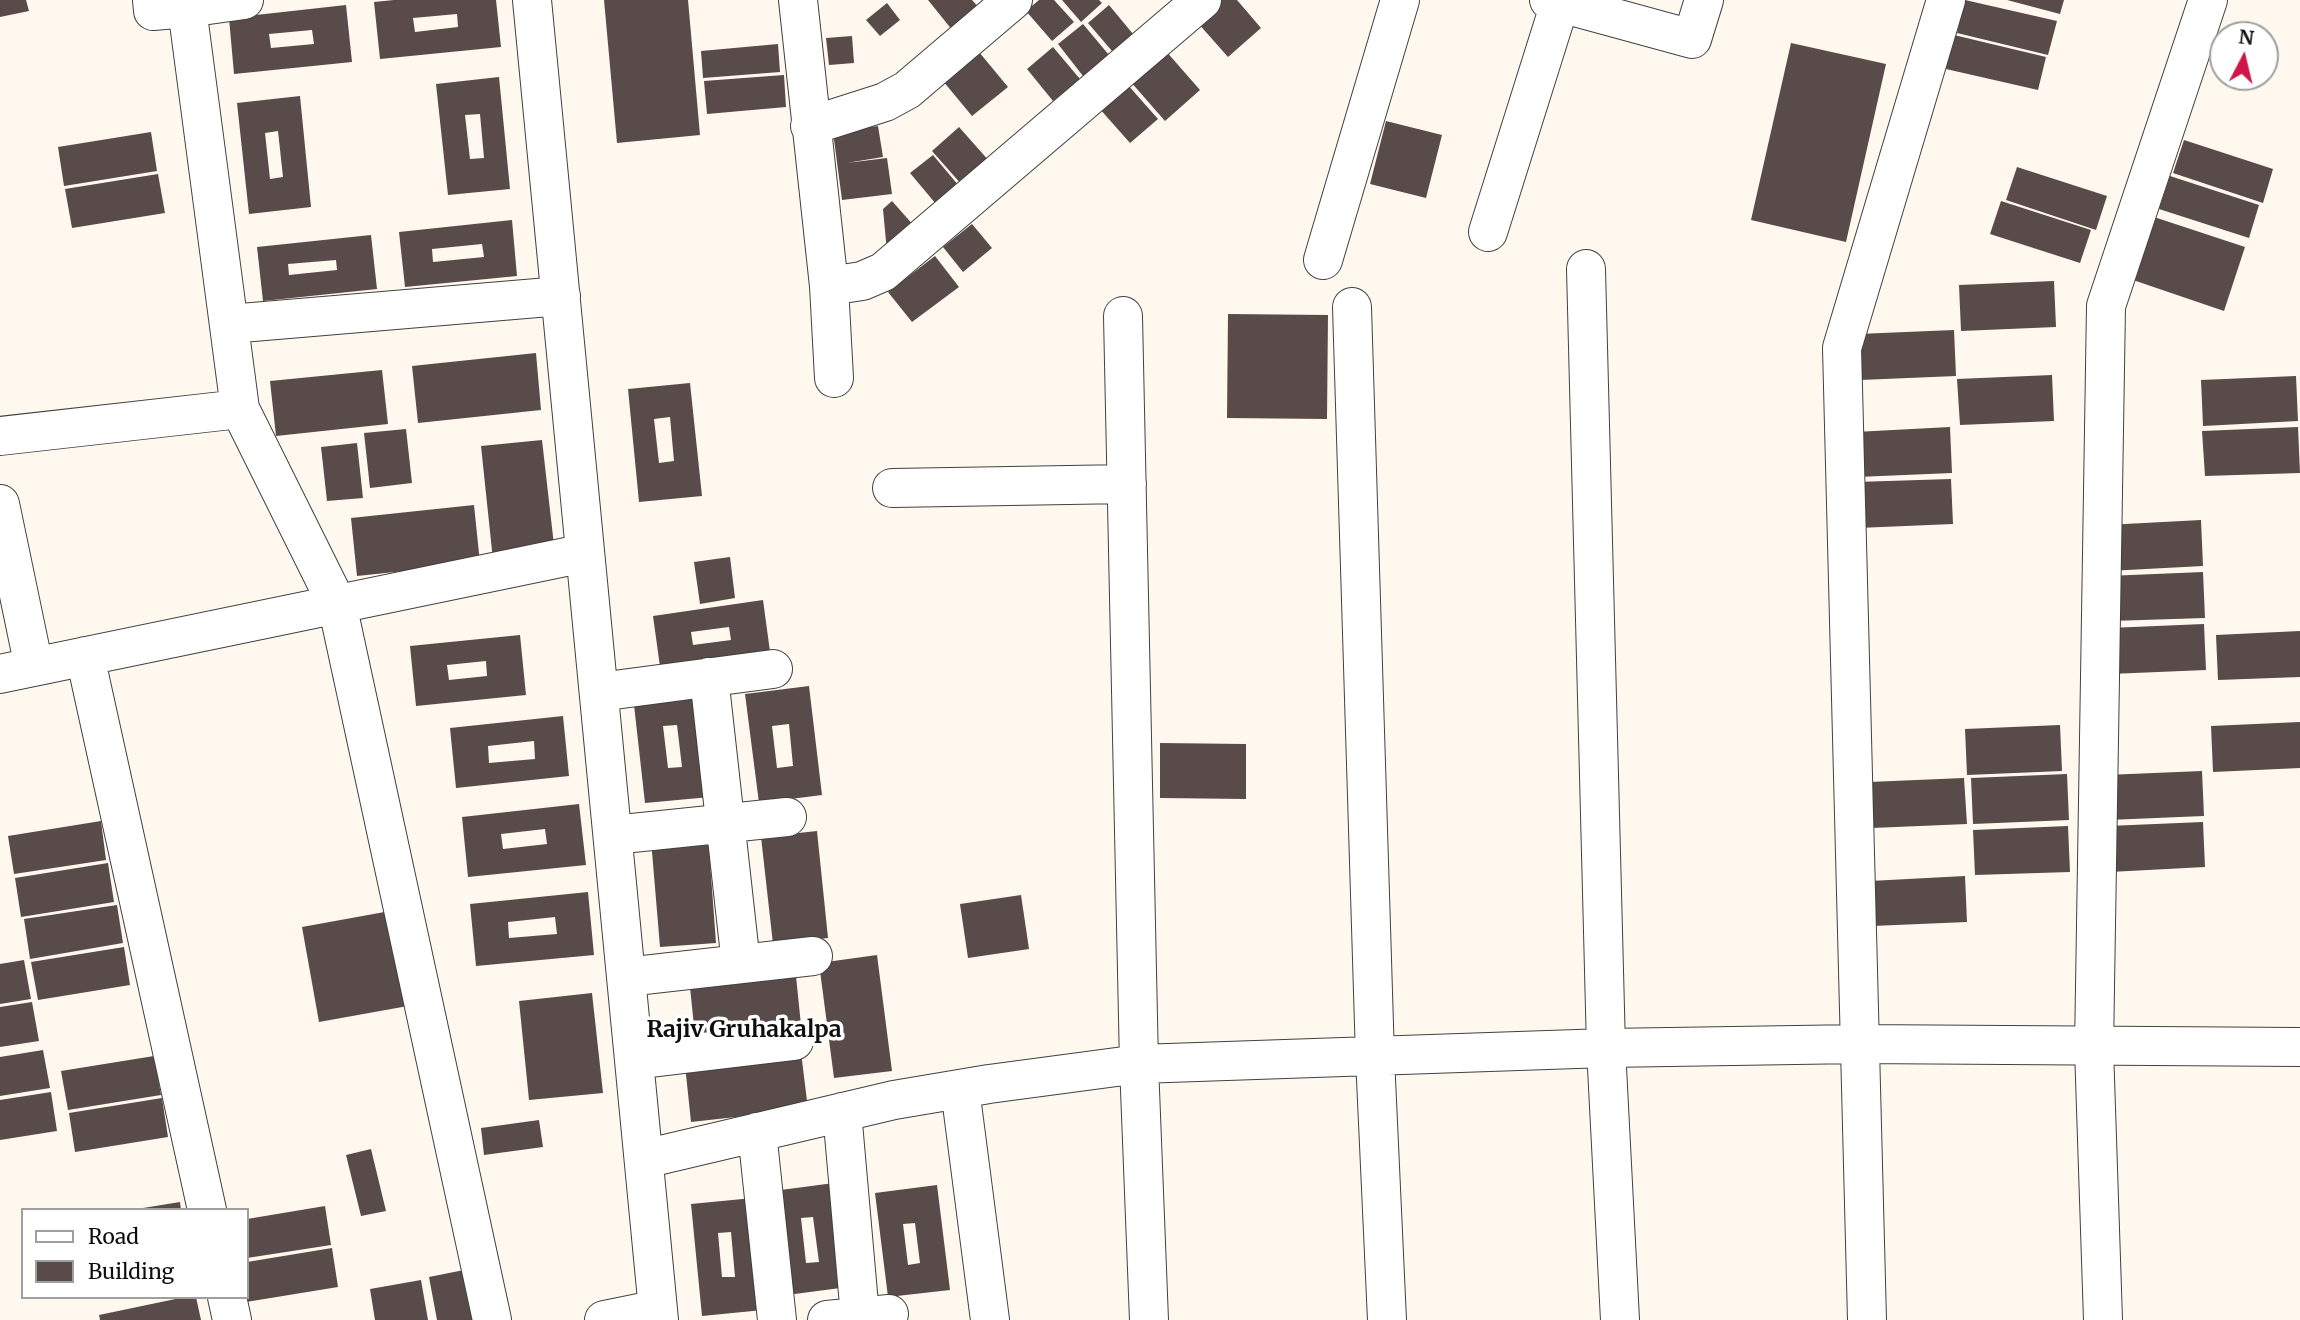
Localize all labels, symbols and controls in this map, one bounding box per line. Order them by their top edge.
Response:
north arrow [2209,21,2279,91]
text: N [2237,24,2255,50]
district label: Rajiv Gruhakalpa [646,1016,842,1044]
legend [21,1208,248,1299]
text: Road [88,1223,139,1250]
text: Building [88,1258,174,1285]

